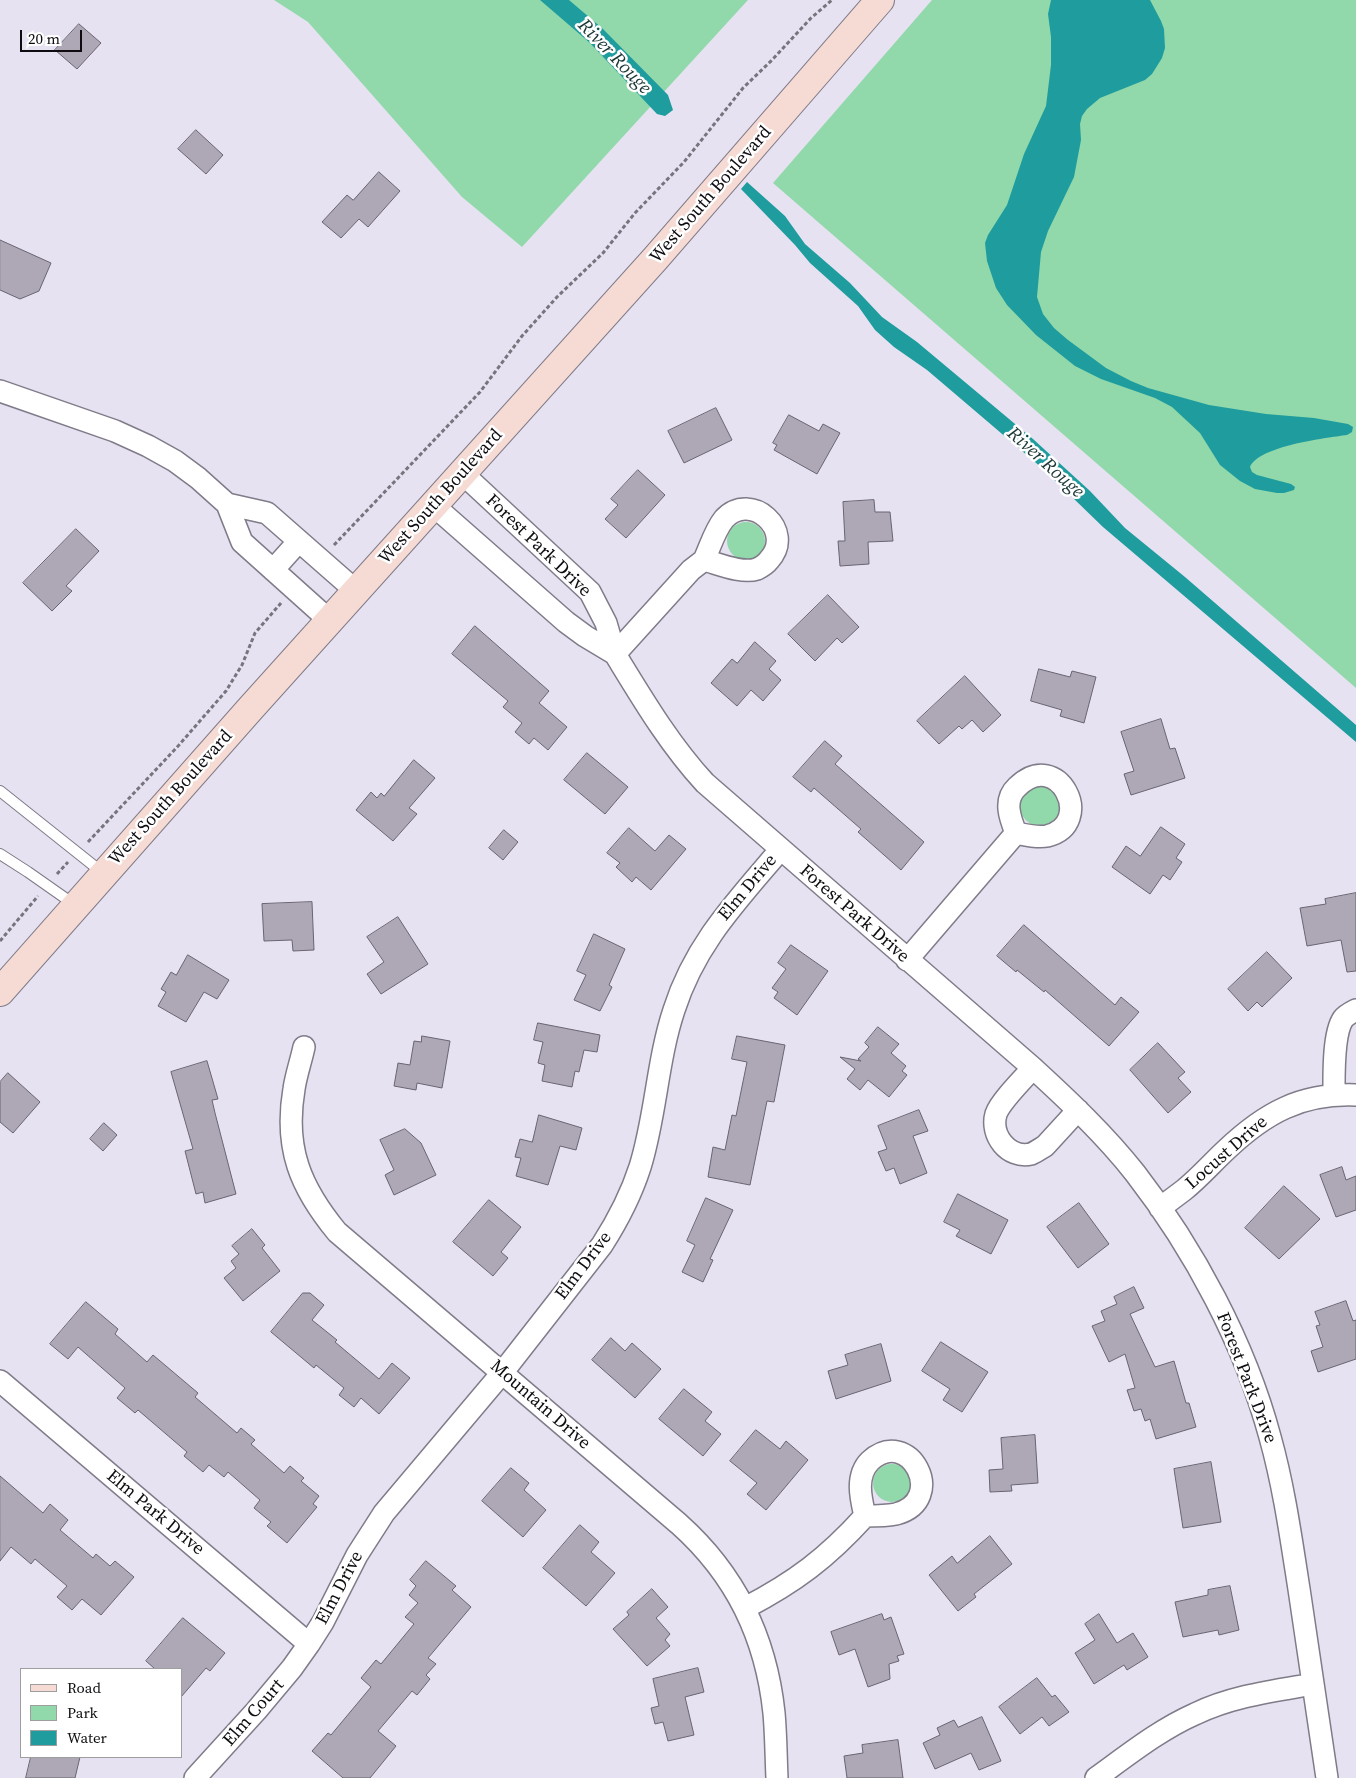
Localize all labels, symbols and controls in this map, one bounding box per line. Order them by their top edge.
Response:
water label: River Rouge [573,15,655,99]
scale bar [22,20,85,52]
text: 20 m [28,28,60,49]
street label: West South Boulevard [646,122,776,268]
water label: River Rouge [1002,423,1088,503]
street label: West South Boulevard [375,425,507,569]
street label: Forest Park Drive [481,490,595,602]
street label: West South Boulevard [105,726,237,870]
street label: Elm Drive [714,850,782,926]
street label: Forest Park Drive [795,860,913,968]
street label: Locust Drive [1182,1112,1272,1194]
street label: Elm Drive [551,1228,617,1304]
street label: Forest Park Drive [1211,1309,1281,1447]
street label: Mountain Drive [485,1356,595,1454]
street label: Elm Park Drive [102,1466,208,1560]
street label: Elm Drive [312,1548,368,1628]
legend [20,1668,182,1758]
street label: Elm Court [219,1675,289,1751]
text: Road [67,1677,101,1698]
text: Park [67,1702,98,1723]
text: Water [67,1727,107,1748]

